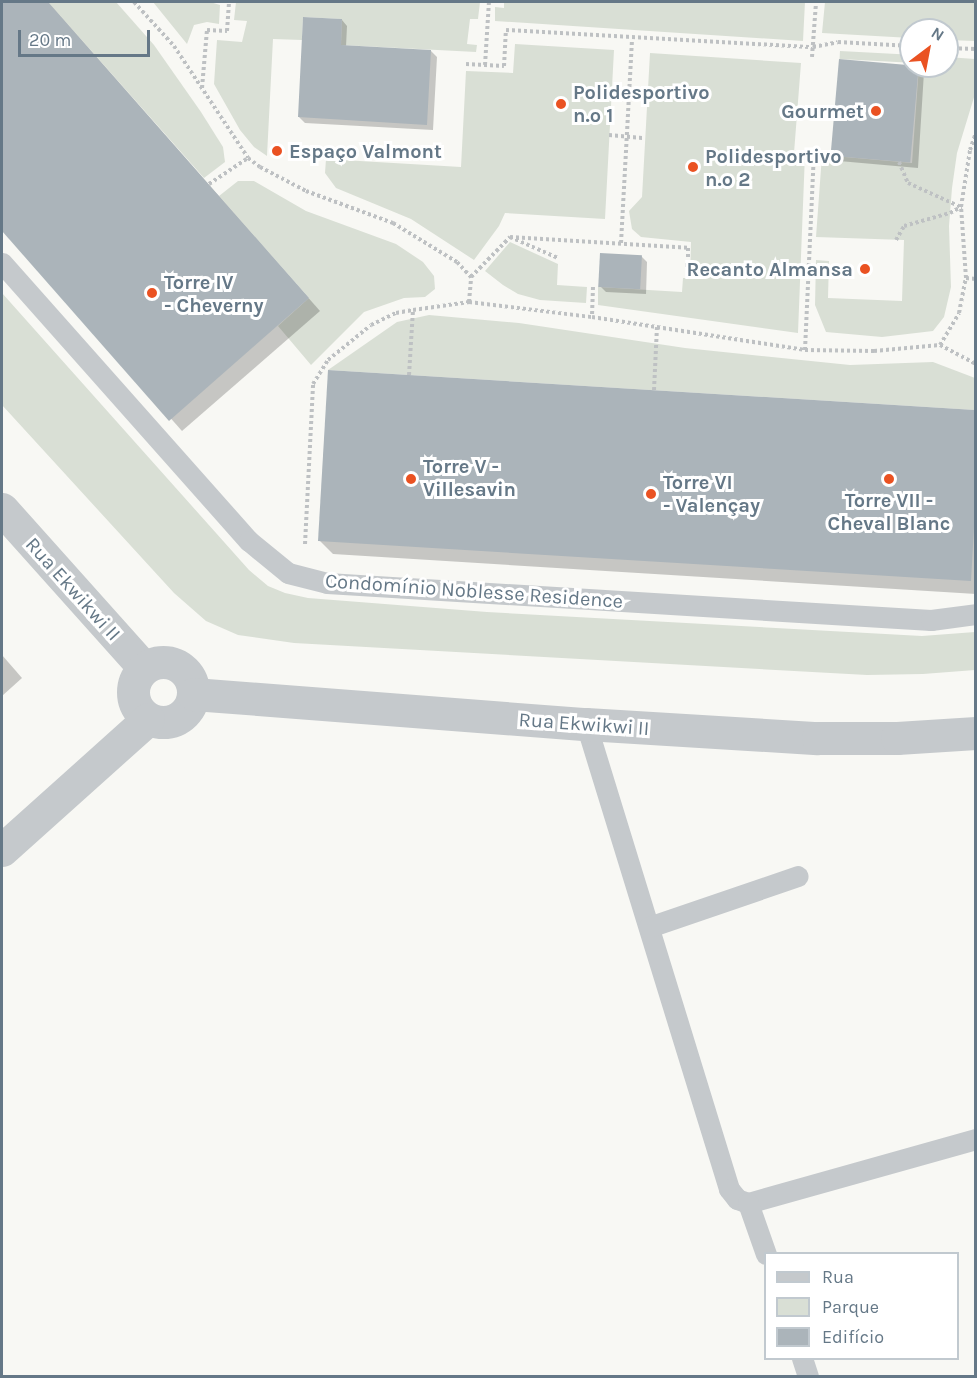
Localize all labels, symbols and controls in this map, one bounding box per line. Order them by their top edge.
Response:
scale bar [21,18,153,56]
north arrow [899,18,959,78]
text: N [928,23,948,45]
text: 20 m [29,29,71,51]
place label: Polidesportivo n.º 1 [573,80,710,127]
marker: Polidesportivo n.º 1 [554,97,568,111]
place label: Gourmet [781,99,864,123]
marker: Gourmet [869,104,883,118]
place label: Espaço Valmont [289,139,442,163]
marker: Espaço Valmont [270,144,284,158]
place label: Polidesportivo n.º 2 [705,144,842,191]
marker: Polidesportivo n.º 2 [686,160,700,174]
place label: Recanto Almansa [687,257,853,281]
marker: Recanto Almansa [858,262,872,276]
place label: Torre IV - Cheverny [164,270,264,317]
marker: Torre IV - Cheverny [145,286,159,300]
place label: Torre V - Villesavin [423,455,516,502]
place label: Torre VI - Valençay [663,470,760,517]
marker: Torre V - Villesavin [404,472,418,486]
marker: Torre VII - Cheval Blanc [882,472,896,486]
marker: Torre VI - Valençay [644,487,658,501]
place label: Torre VII - Cheval Blanc [828,488,950,535]
street label: Rua Ekwikwi II [20,532,126,646]
street label: Condomínio Noblesse Residence [324,569,624,613]
street label: Rua Ekwikwi II [518,707,650,741]
legend [764,1252,959,1360]
text: Rua [822,1266,854,1288]
text: Parque [822,1296,879,1318]
text: Edifício [822,1326,884,1348]

